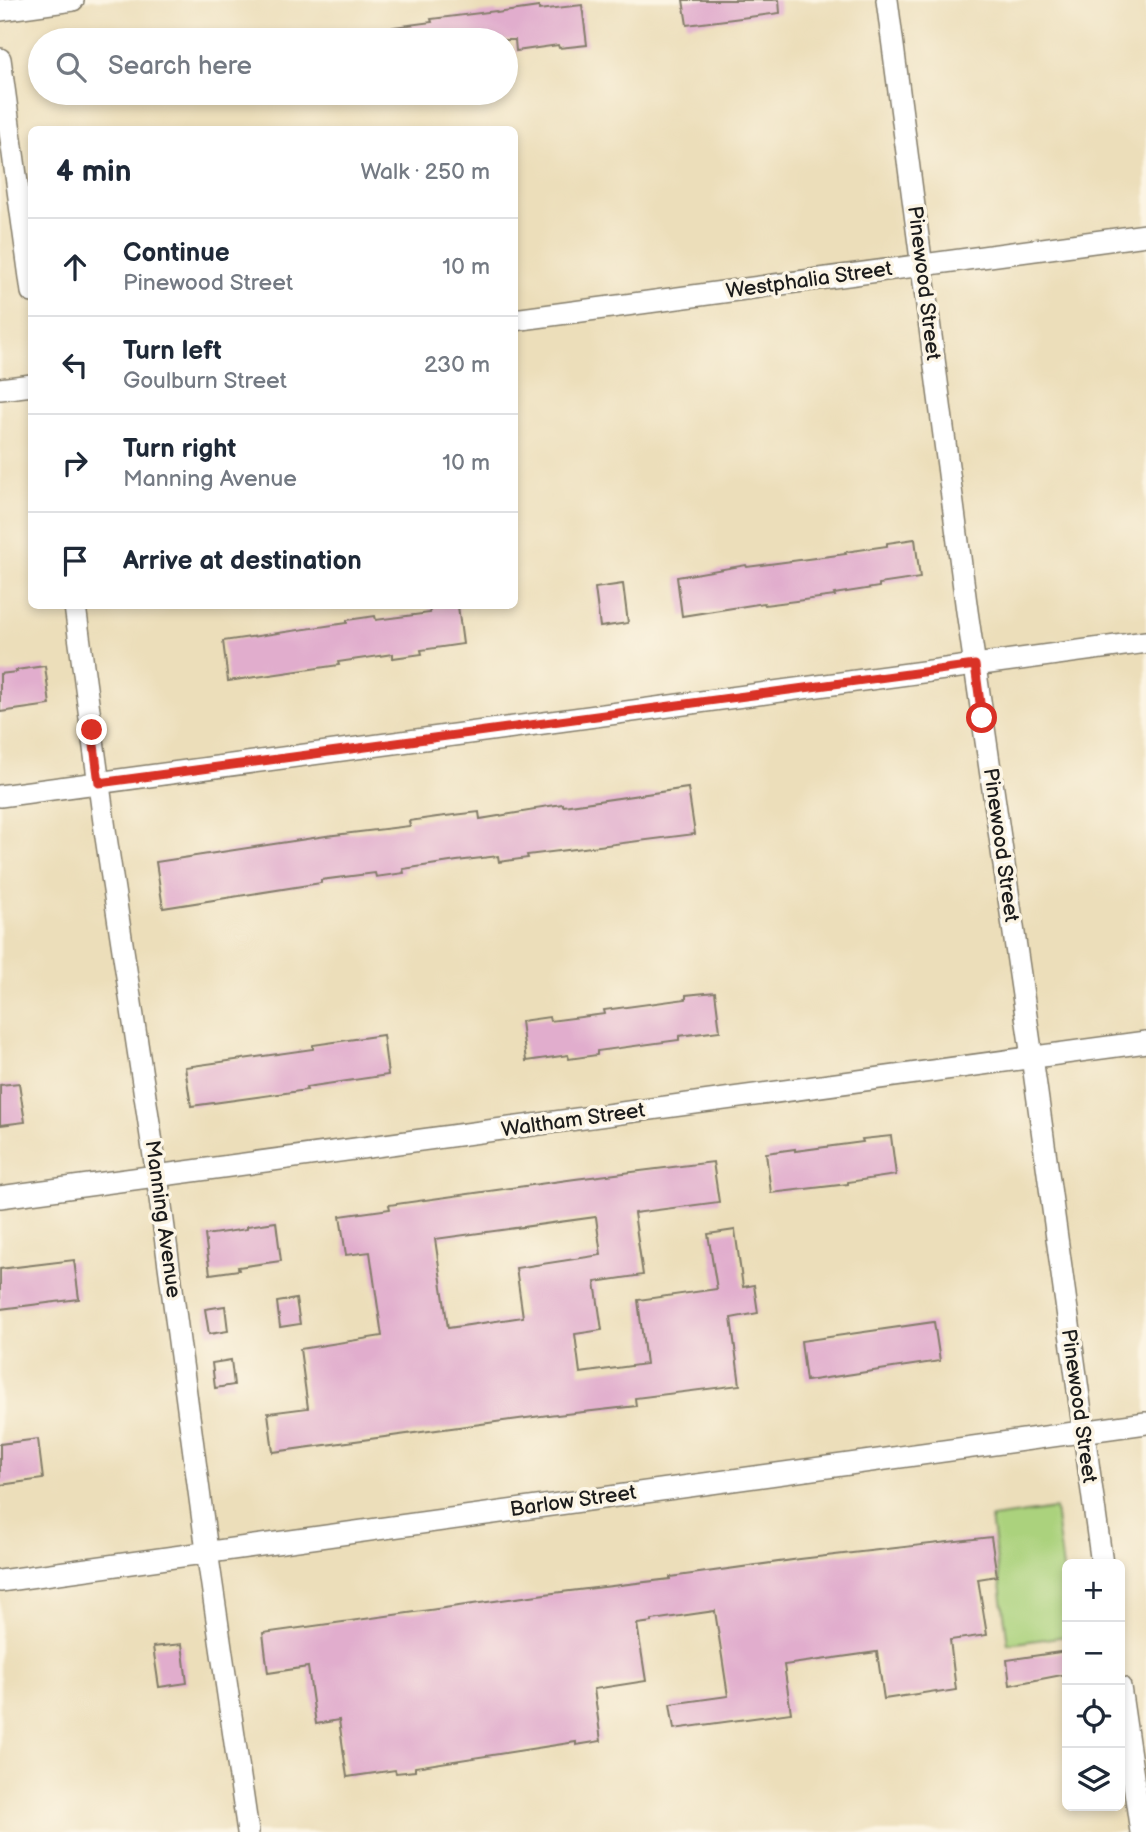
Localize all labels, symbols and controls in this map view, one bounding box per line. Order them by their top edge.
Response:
search box [28,28,518,105]
icon: search [52,48,90,86]
text: Search here [108,51,252,82]
text: 4 min [56,154,131,190]
text: Walk · 250 m [360,158,490,186]
street label: Pinewood Street [902,204,946,362]
text: Continue [123,238,230,269]
icon: ahead [56,248,94,286]
text: 10 m [442,253,490,281]
street label: Westphalia Street [724,256,894,304]
text: Pinewood Street [123,269,293,297]
text: Turn left [123,336,222,367]
icon: left [56,346,94,384]
text: 230 m [424,351,490,379]
text: Goulburn Street [123,367,287,395]
text: Turn right [123,434,236,465]
icon: right [56,444,94,482]
text: 10 m [442,449,490,477]
text: Manning Avenue [123,465,297,493]
icon: arrive [56,542,94,580]
text: Arrive at destination [123,546,362,577]
route start [966,702,997,733]
route end [76,714,107,745]
street label: Pinewood Street [978,766,1024,924]
street label: Waltham Street [500,1097,647,1142]
street label: Manning Avenue [140,1139,186,1299]
street label: Pinewood Street [1056,1327,1102,1485]
street label: Barlow Street [508,1480,638,1522]
map controls [1062,1559,1125,1811]
button: + [1062,1559,1125,1622]
button: − [1062,1622,1125,1685]
button: locate [1062,1685,1125,1748]
button: layers [1062,1748,1125,1811]

